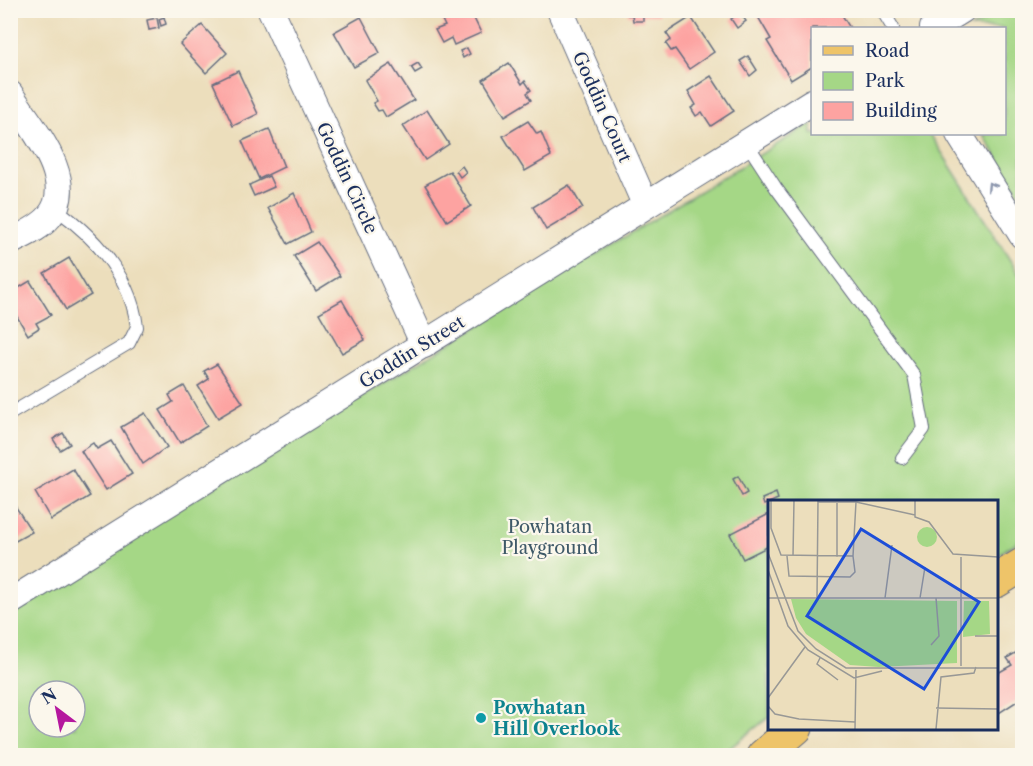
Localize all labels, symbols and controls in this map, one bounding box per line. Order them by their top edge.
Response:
legend [811,27,1006,135]
text: Road [865,40,910,62]
street label: Goddin Court [568,48,636,166]
text: Park [865,70,906,92]
text: Building [865,100,937,122]
street label: Goddin Circle [312,119,382,237]
one-way arrow [987,182,999,192]
street label: Goddin Street [355,311,469,393]
inset map [768,500,997,730]
park label: Powhatan Playground [501,516,599,559]
north arrow [27,679,87,739]
text: N [38,684,60,708]
place label: Powhatan Hill Overlook [493,697,621,740]
marker: Powhatan Hill Overlook [474,711,488,725]

